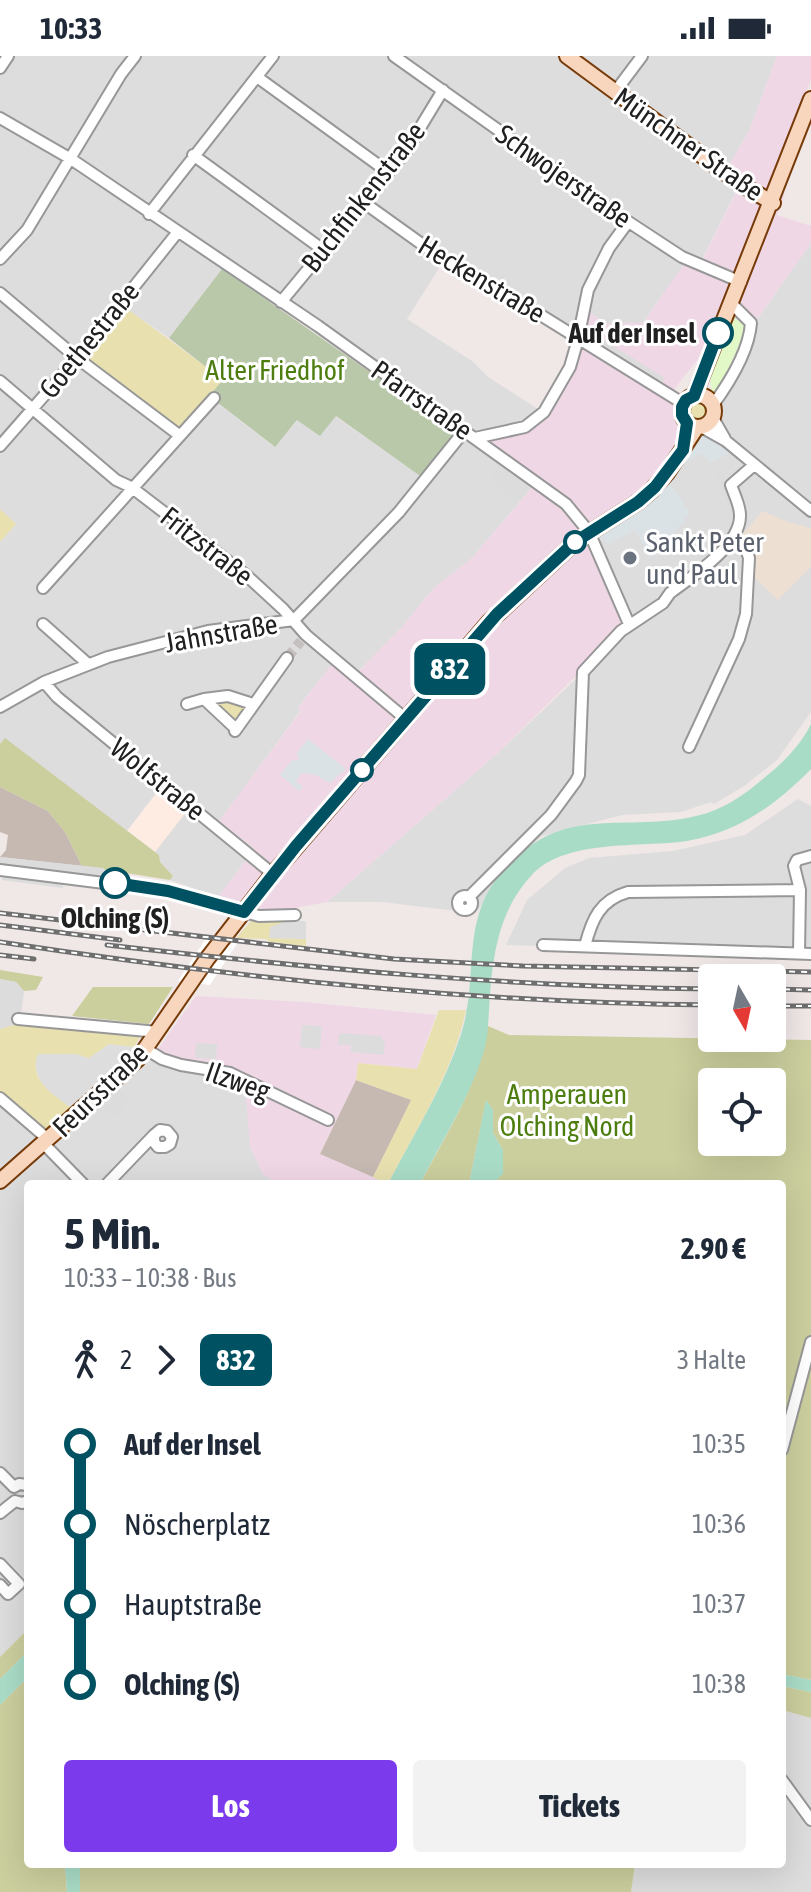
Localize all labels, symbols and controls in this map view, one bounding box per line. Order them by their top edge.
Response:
text: 10:33 [40,11,102,45]
street label: Münchner Straße [608,81,770,207]
street label: Buchfinkenstraße [295,116,431,278]
street label: Schwojerstraße [490,118,638,234]
street label: Heckenstraße [413,229,551,329]
street label: Goethestraße [33,276,145,404]
place label: Auf der Insel [567,317,697,349]
marker: Auf der Insel [703,318,733,348]
park label: Alter Friedhof [205,354,345,386]
street label: Pfarrstraße [366,354,478,446]
street label: Fritzstraße [155,500,259,592]
place label: Sankt Peter und Paul [646,526,764,590]
unlabelled marker [564,531,586,553]
marker: Sankt Peter und Paul [621,549,639,567]
street label: Jahnstraße [162,607,280,659]
line badge: 832 [404,643,496,695]
text: 832 [430,653,470,685]
street label: Wolfstraße [104,731,212,827]
unlabelled marker [351,759,373,781]
marker: Olching (S) [100,868,130,898]
place label: Olching (S) [61,902,169,934]
north arrow [698,964,786,1052]
map controls [698,964,786,1156]
street label: Feursstraße [46,1037,154,1143]
street label: Ilzweg [202,1055,274,1107]
button: locate [698,1068,786,1156]
park label: Amperauen Olching Nord [500,1078,634,1142]
text: 5 Min. [64,1208,159,1258]
text: 2.90 € [681,1231,746,1265]
text: 10:33 – 10:38 · Bus [64,1263,236,1293]
icon: walk [64,1338,108,1382]
icon: forward [144,1338,188,1382]
text: 832 [216,1344,256,1376]
text: 2 [120,1345,132,1375]
text: 3 Halte [677,1345,746,1375]
text: Auf der Insel [124,1427,261,1461]
text: 10:35 [692,1429,746,1459]
text: Nöscherplatz [124,1507,270,1541]
text: 10:36 [692,1509,746,1539]
text: Hauptstraße [124,1587,262,1621]
text: 10:37 [692,1589,746,1619]
text: Olching (S) [124,1667,240,1701]
text: 10:38 [692,1669,746,1699]
button: Los [64,1760,397,1852]
button: Tickets [413,1760,746,1852]

